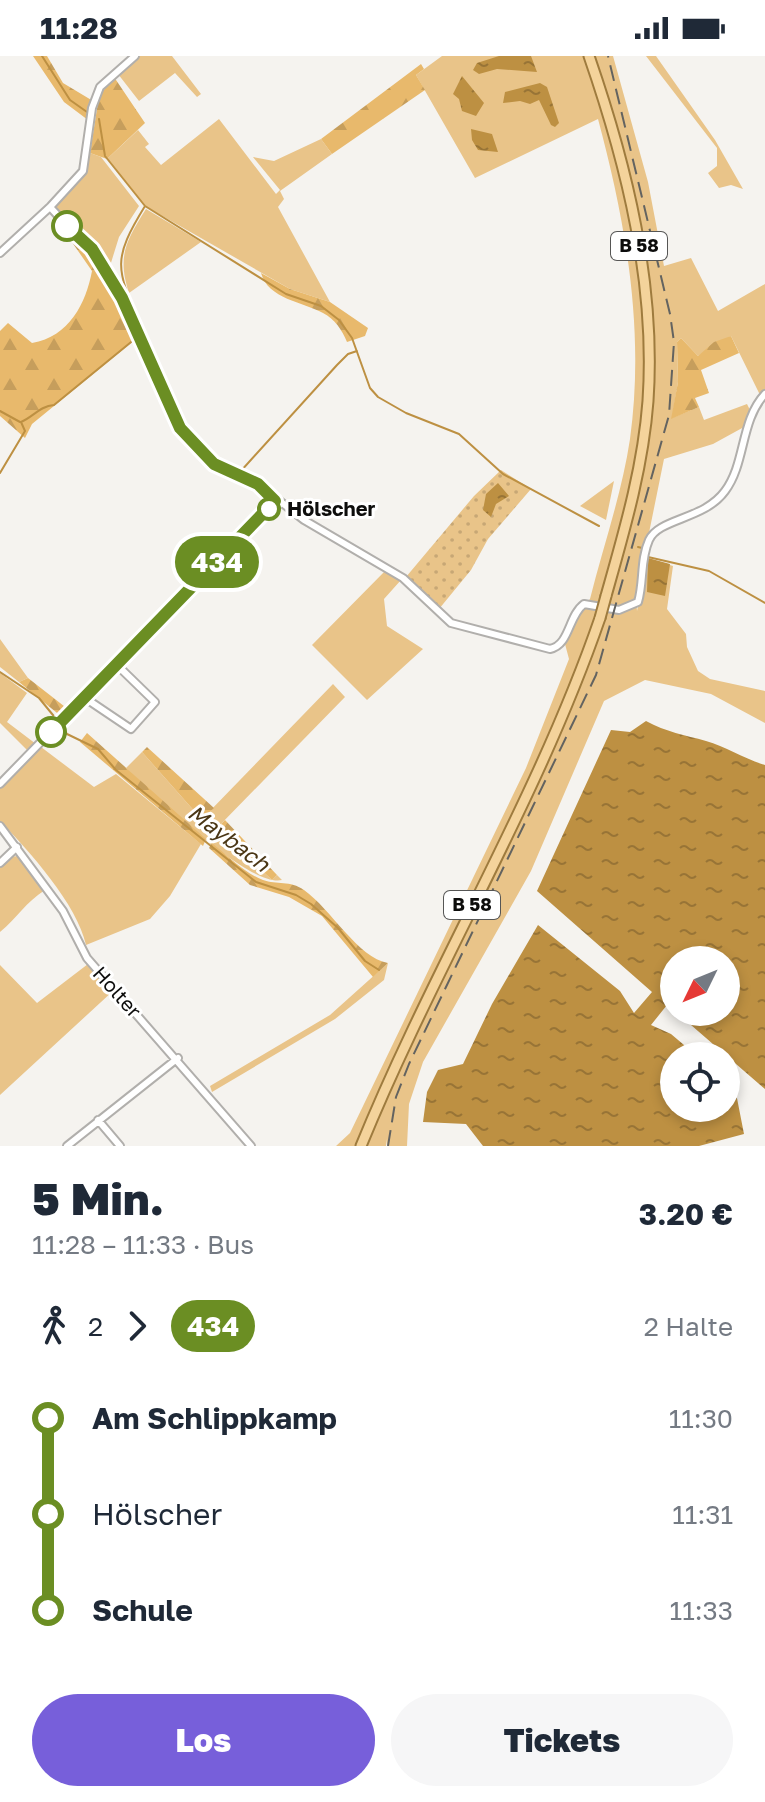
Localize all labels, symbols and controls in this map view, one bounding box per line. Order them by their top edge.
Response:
text: 11:28 [40,10,118,46]
unlabelled marker [52,211,82,241]
road number: B 58 [611,232,667,260]
place label: Hölscher [287,496,375,520]
marker: Hölscher [258,498,280,520]
line badge: 434 [171,536,263,588]
text: 434 [191,545,243,578]
unlabelled marker [36,717,66,747]
water label: Maybach [183,798,276,878]
road number: B 58 [444,891,500,919]
north arrow [660,946,740,1026]
map controls [660,946,740,1122]
street label: Holter [89,961,147,1022]
button: locate [660,1042,740,1122]
text: 5 Min. [32,1172,164,1225]
text: 3.20 € [639,1196,733,1232]
text: 11:28 – 11:33 · Bus [32,1229,254,1260]
icon: walk [32,1304,76,1348]
icon: forward [115,1304,159,1348]
text: 434 [187,1309,239,1342]
text: 2 [88,1311,103,1342]
text: 2 Halte [644,1311,733,1342]
text: Am Schlippkamp [92,1400,337,1436]
text: 11:30 [669,1403,733,1434]
text: Hölscher [92,1496,222,1532]
text: 11:31 [672,1499,733,1530]
text: Schule [92,1592,193,1628]
text: 11:33 [670,1595,733,1626]
button: Los [32,1694,375,1786]
button: Tickets [391,1694,733,1786]

